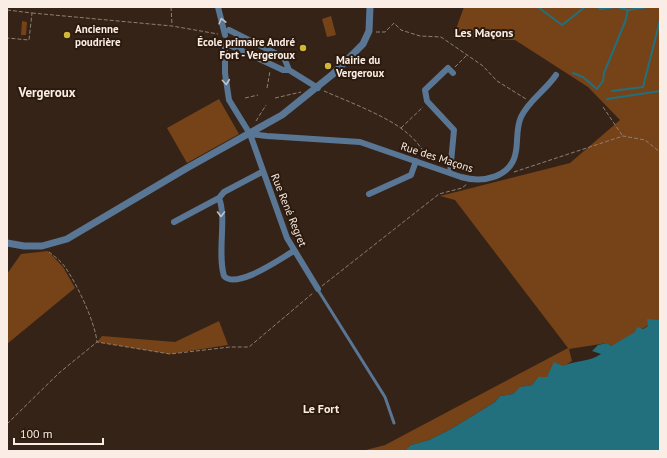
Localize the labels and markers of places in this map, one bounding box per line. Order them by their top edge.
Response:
place label: Ancienne poudrière [75,22,121,49]
marker: Ancienne poudrière [62,30,72,40]
place label: École primaire André Fort - Vergeroux [197,35,295,62]
marker: École primaire André Fort - Vergeroux [298,43,308,53]
place label: Mairie du Vergeroux [335,53,384,80]
marker: Mairie du Vergeroux [323,61,333,71]

